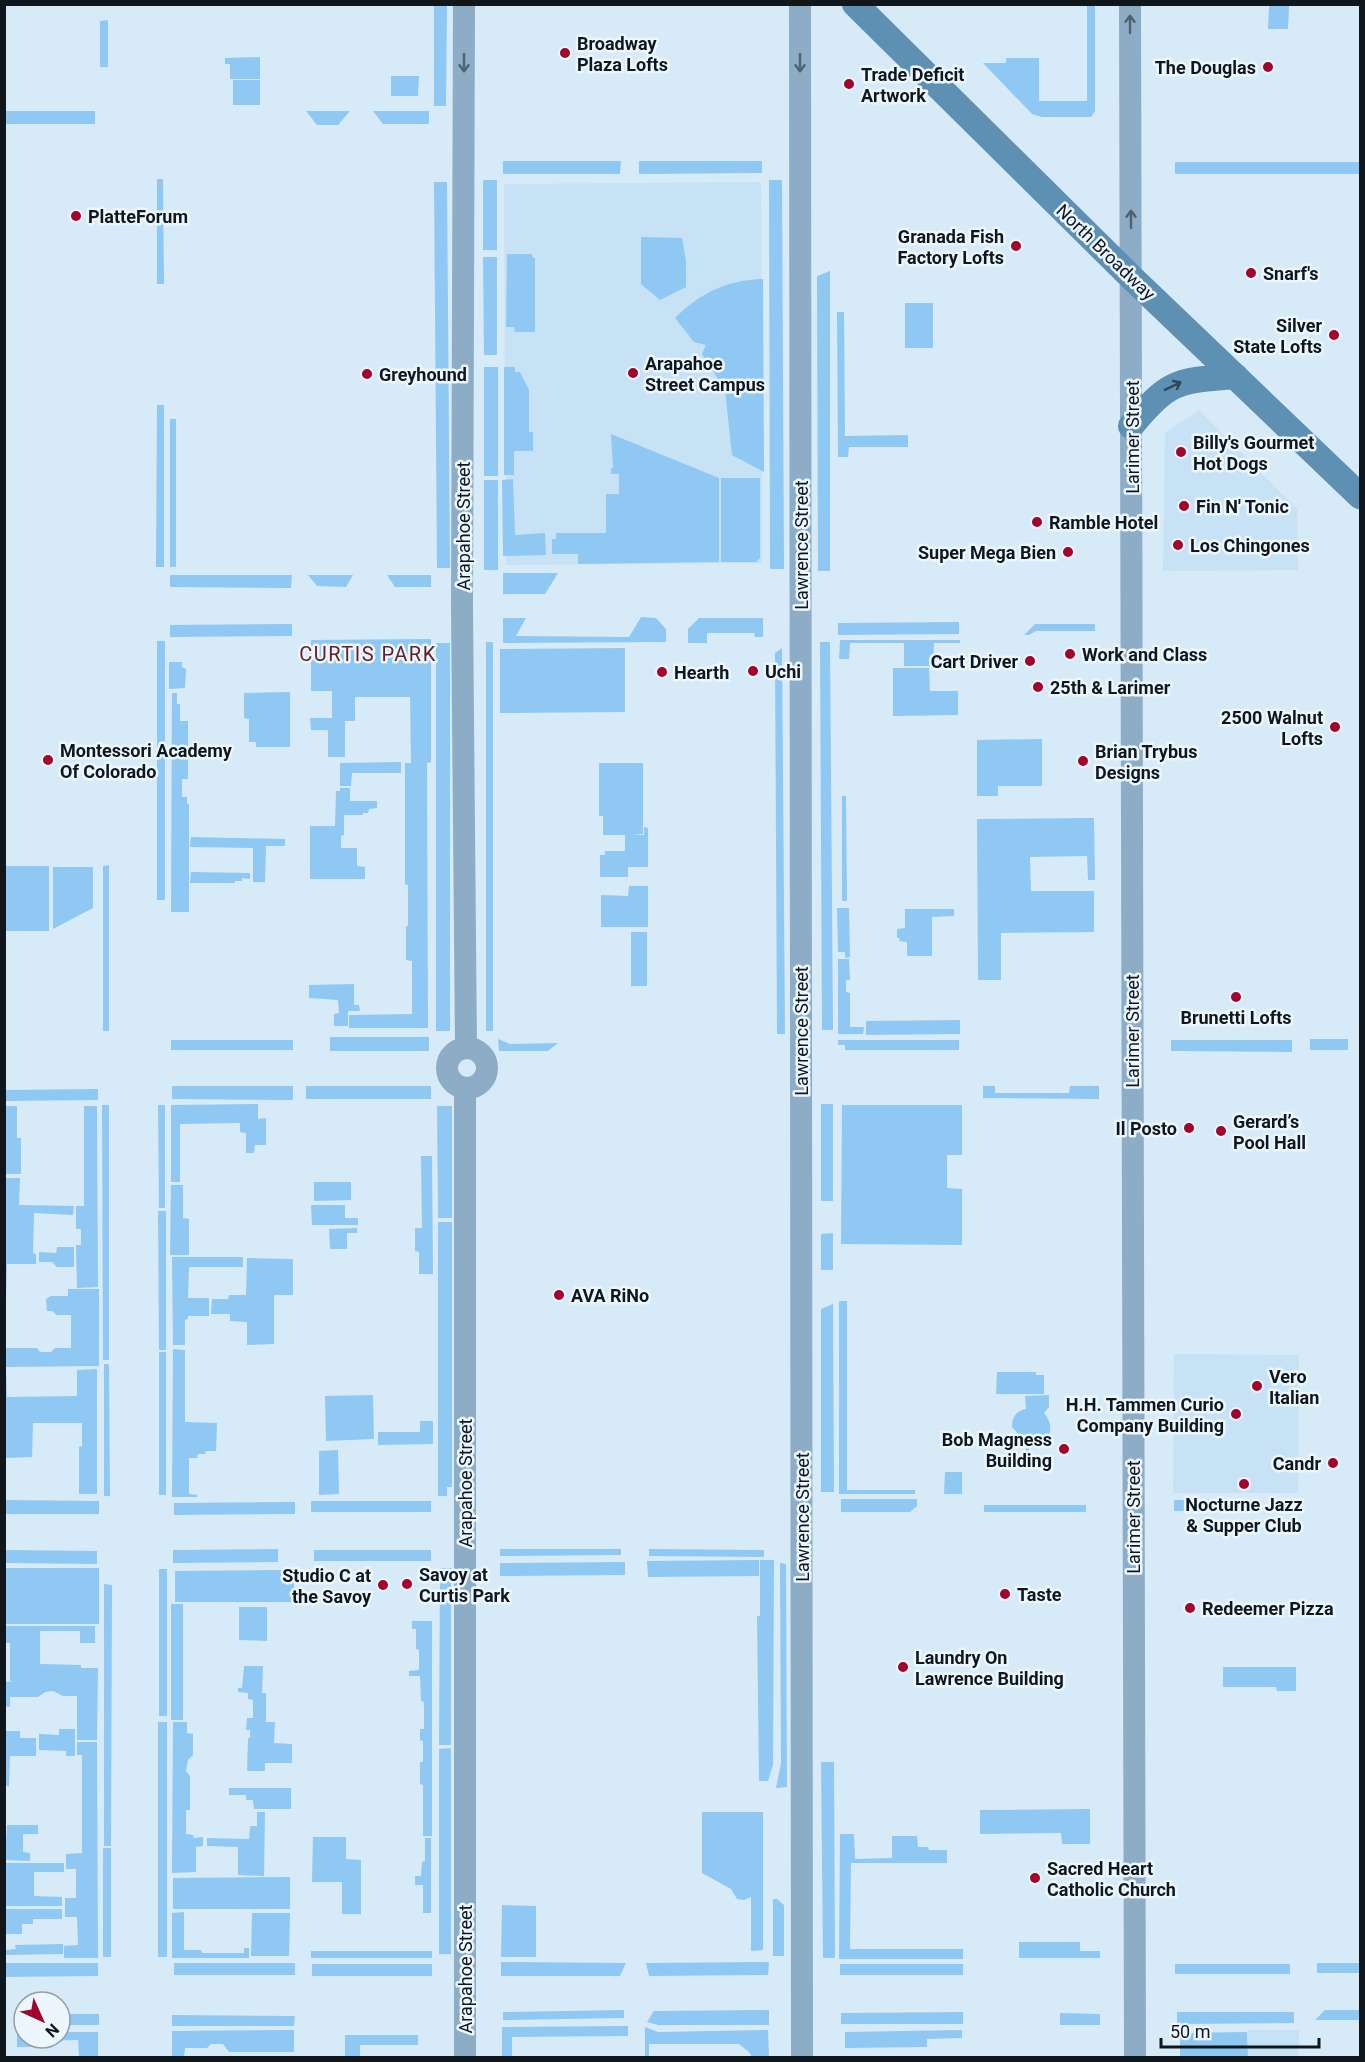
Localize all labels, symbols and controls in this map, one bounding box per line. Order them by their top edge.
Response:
one-way arrow [1124,15,1136,35]
place label: Broadway Plaza Lofts [577,33,668,75]
marker: Broadway Plaza Lofts [558,46,572,60]
one-way arrow [459,52,470,72]
one-way arrow [794,52,806,72]
place label: The Douglas [1155,57,1256,78]
marker: The Douglas [1261,60,1275,74]
place label: Trade Deficit Artwork [861,64,964,106]
marker: Trade Deficit Artwork [842,77,856,91]
street label: North Broadway [1052,200,1160,305]
place label: PlatteForum [88,206,188,227]
marker: PlatteForum [69,209,83,223]
one-way arrow [1125,210,1137,230]
place label: Granada Fish Factory Lofts [897,226,1004,268]
marker: Granada Fish Factory Lofts [1009,239,1023,253]
place label: Snarf's [1263,263,1319,284]
marker: Snarf's [1244,266,1258,280]
place label: Silver State Lofts [1233,315,1322,357]
marker: Silver State Lofts [1327,328,1341,342]
place label: Arapahoe Street Campus [645,353,765,395]
place label: Greyhound [379,364,467,385]
marker: Arapahoe Street Campus [626,366,640,380]
marker: Greyhound [360,367,374,381]
street label: Larimer Street [1122,380,1143,494]
one-way arrow [1164,380,1182,392]
place label: Billy's Gourmet Hot Dogs [1193,432,1314,474]
marker: Billy's Gourmet Hot Dogs [1174,445,1188,459]
street label: Arapahoe Street [453,461,474,590]
street label: Lawrence Street [791,480,812,610]
place label: Fin N' Tonic [1196,496,1289,517]
marker: Fin N' Tonic [1177,499,1191,513]
place label: Ramble Hotel [1049,512,1158,533]
marker: Ramble Hotel [1030,515,1044,529]
place label: Los Chingones [1190,535,1310,556]
marker: Los Chingones [1171,538,1185,552]
place label: Super Mega Bien [918,542,1056,563]
marker: Super Mega Bien [1061,545,1075,559]
district label: CURTIS PARK [299,642,437,666]
place label: Work and Class [1082,644,1207,665]
marker: Work and Class [1063,647,1077,661]
place label: Cart Driver [931,651,1018,672]
marker: Cart Driver [1023,654,1037,668]
place label: Uchi [765,661,801,682]
place label: Hearth [674,662,729,683]
marker: Uchi [746,664,760,678]
marker: Hearth [655,665,669,679]
place label: 25th & Larimer [1050,677,1171,698]
marker: 25th & Larimer [1031,680,1045,694]
place label: 2500 Walnut Lofts [1221,707,1323,749]
marker: 2500 Walnut Lofts [1328,720,1342,734]
place label: Montessori Academy Of Colorado [60,740,233,782]
place label: Brian Trybus Designs [1095,741,1197,783]
marker: Montessori Academy Of Colorado [41,753,55,767]
marker: Brian Trybus Designs [1076,754,1090,768]
street label: Lawrence Street [791,966,812,1096]
street label: Larimer Street [1122,974,1143,1088]
marker: Brunetti Lofts [1229,990,1243,1004]
place label: Brunetti Lofts [1180,1007,1292,1028]
place label: Gerard’s Pool Hall [1233,1111,1306,1153]
place label: Il Posto [1116,1118,1177,1139]
marker: Il Posto [1182,1121,1196,1135]
marker: Gerard’s Pool Hall [1214,1124,1228,1138]
place label: AVA RiNo [571,1285,649,1306]
marker: AVA RiNo [552,1288,566,1302]
place label: Vero Italian [1269,1366,1319,1408]
marker: Vero Italian [1250,1379,1264,1393]
place label: H.H. Tammen Curio Company Building [1066,1394,1224,1436]
marker: H.H. Tammen Curio Company Building [1229,1407,1243,1421]
street label: Arapahoe Street [455,1418,476,1547]
place label: Bob Magness Building [942,1429,1052,1471]
marker: Bob Magness Building [1057,1442,1071,1456]
street label: Lawrence Street [792,1452,813,1582]
place label: Candr [1273,1453,1321,1474]
marker: Candr [1326,1456,1340,1470]
street label: Larimer Street [1123,1460,1144,1574]
marker: Nocturne Jazz & Supper Club [1237,1477,1251,1491]
place label: Nocturne Jazz & Supper Club [1185,1494,1303,1536]
place label: Savoy at Curtis Park [419,1564,510,1606]
place label: Studio C at the Savoy [282,1565,372,1607]
marker: Savoy at Curtis Park [400,1577,414,1591]
marker: Studio C at the Savoy [376,1578,390,1592]
place label: Taste [1017,1584,1062,1605]
marker: Taste [998,1587,1012,1601]
place label: Redeemer Pizza [1202,1598,1334,1619]
marker: Redeemer Pizza [1183,1601,1197,1615]
place label: Laundry On Lawrence Building [915,1647,1064,1689]
marker: Laundry On Lawrence Building [896,1660,910,1674]
place label: Sacred Heart Catholic Church [1047,1858,1176,1900]
marker: Sacred Heart Catholic Church [1028,1871,1042,1885]
street label: Arapahoe Street [455,1904,476,2033]
north arrow [12,1990,72,2050]
scale bar [1161,2011,1318,2049]
text: N [42,2020,63,2041]
text: 50 m [1170,2021,1210,2042]

